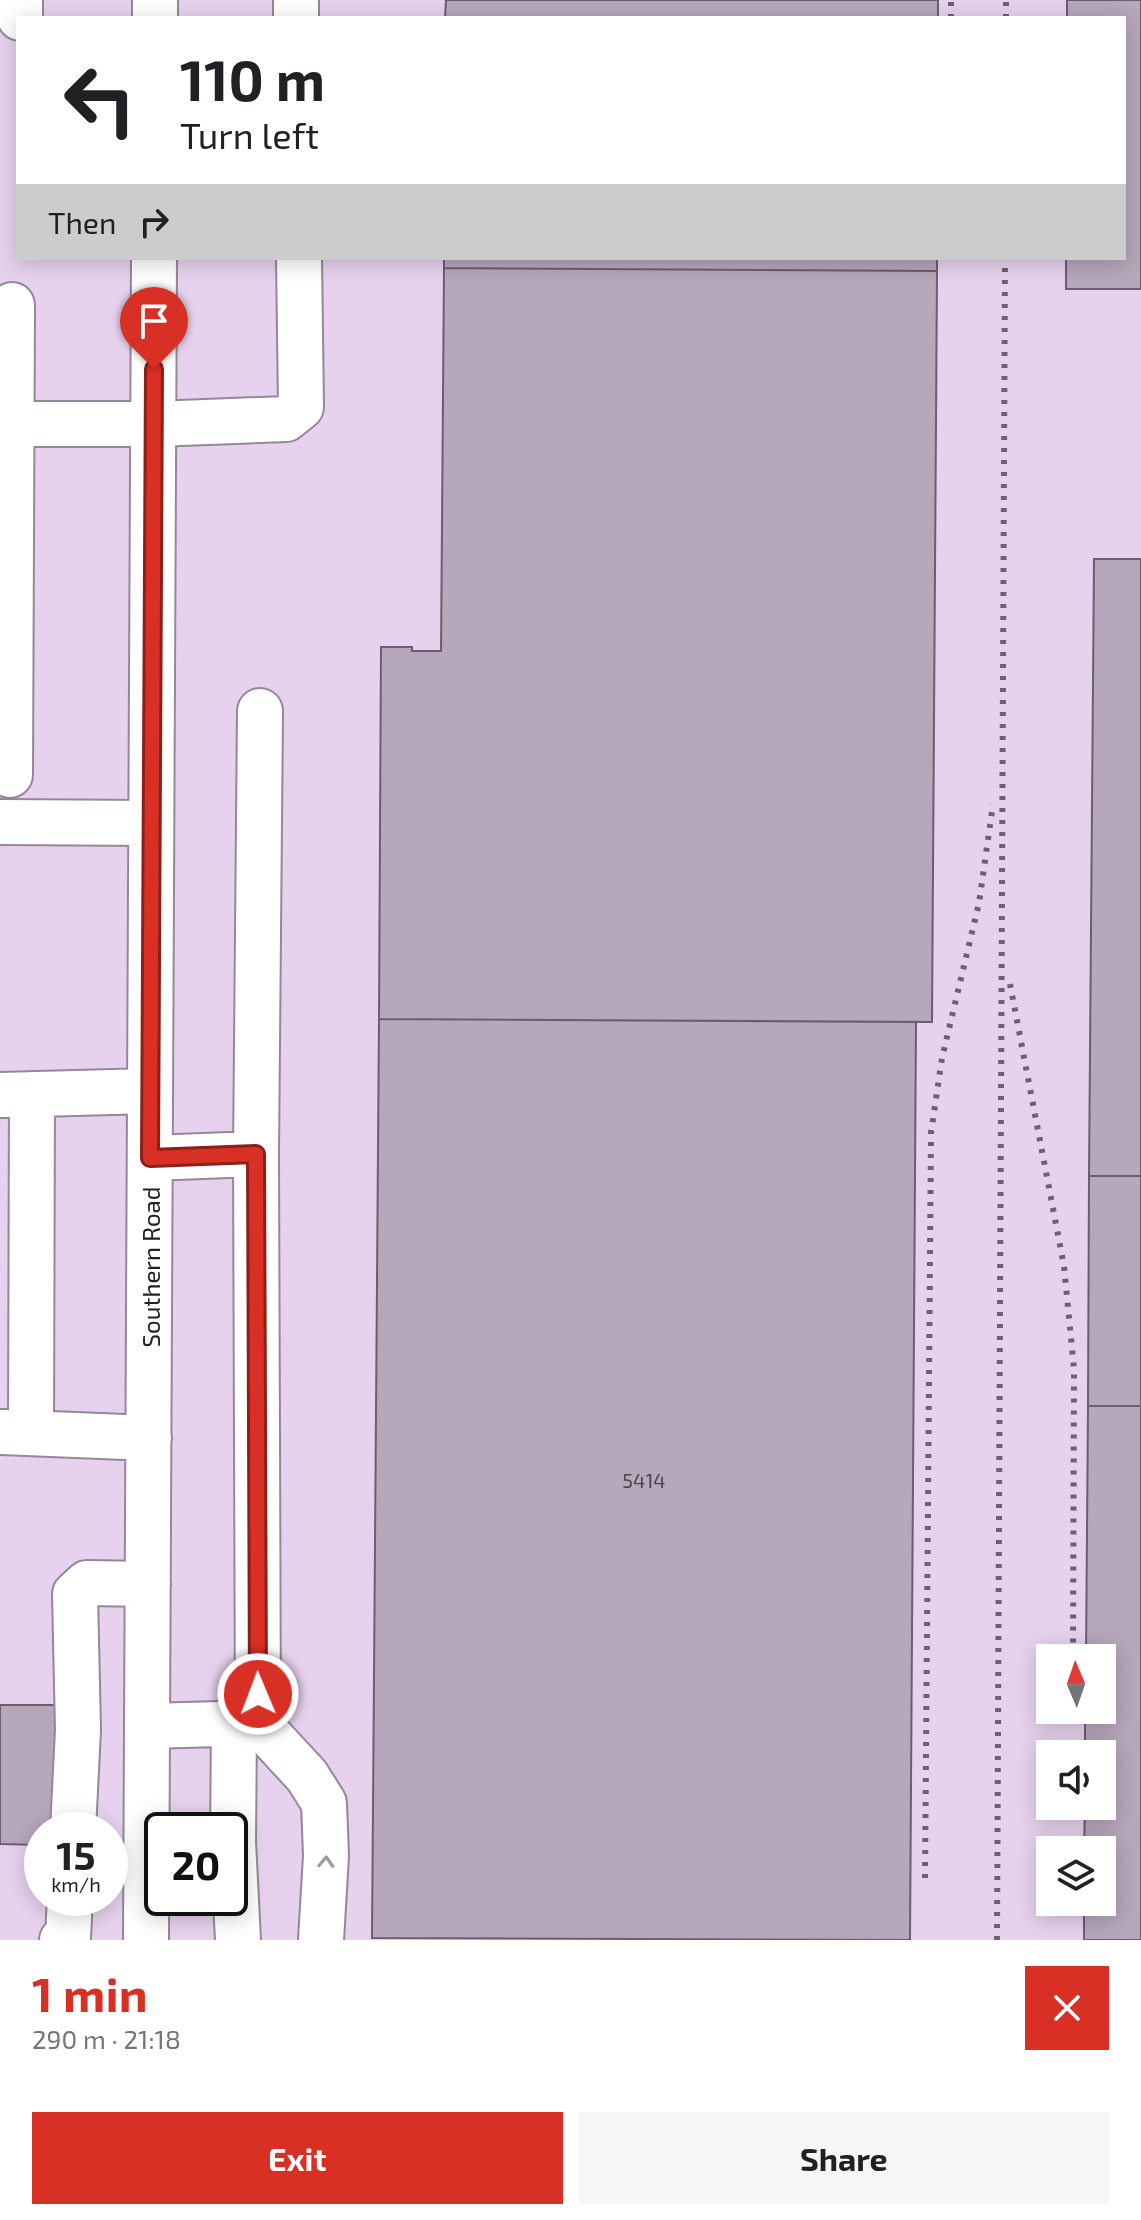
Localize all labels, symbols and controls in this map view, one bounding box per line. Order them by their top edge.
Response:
text: 110 m [180,45,325,112]
icon: left [48,48,152,152]
text: Turn left [180,113,319,156]
icon: right [132,200,176,244]
text: Then [48,204,116,240]
pin [120,287,188,369]
icon: arrive [132,299,176,343]
street label: Southern Road [136,1187,165,1347]
house number: 5414 [622,1468,666,1492]
north arrow [1036,1644,1116,1724]
map controls [1036,1644,1116,1916]
position arrow [216,1652,300,1736]
button: sound [1036,1740,1116,1820]
speed limit sign: 20 [144,1812,248,1916]
text: 15 [56,1830,96,1878]
button: layers [1036,1836,1116,1916]
one-way arrow [317,1855,334,1868]
text: km/h [51,1872,101,1896]
text: 1 min [32,1964,148,2022]
button: close [1025,1966,1109,2050]
text: 290 m · 21:18 [32,2023,181,2054]
button: Exit [32,2112,563,2204]
button: Share [579,2112,1109,2204]

